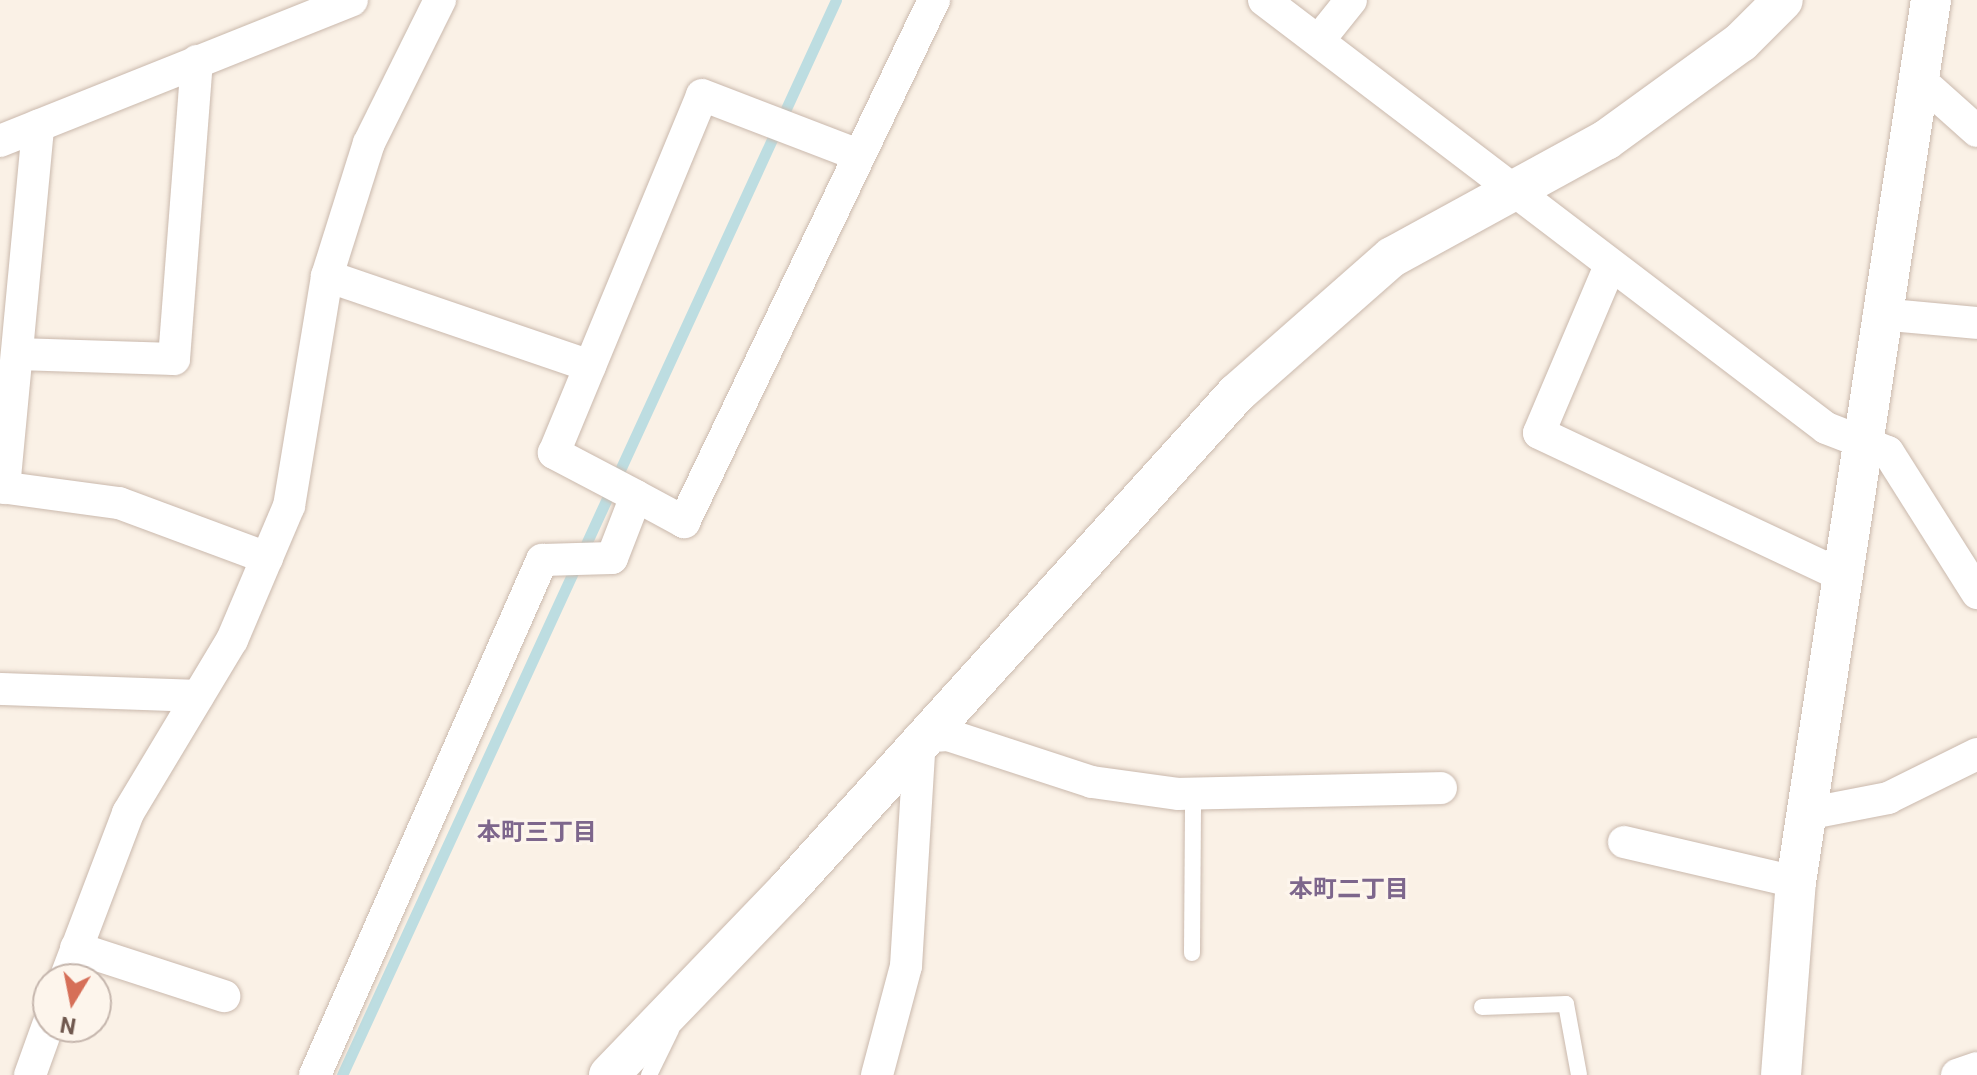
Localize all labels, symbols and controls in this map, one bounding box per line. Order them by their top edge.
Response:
district label: 本町三丁目 [477,819,597,847]
district label: 本町二丁目 [1289,876,1409,904]
north arrow [32,963,112,1043]
text: N [58,1011,78,1039]

